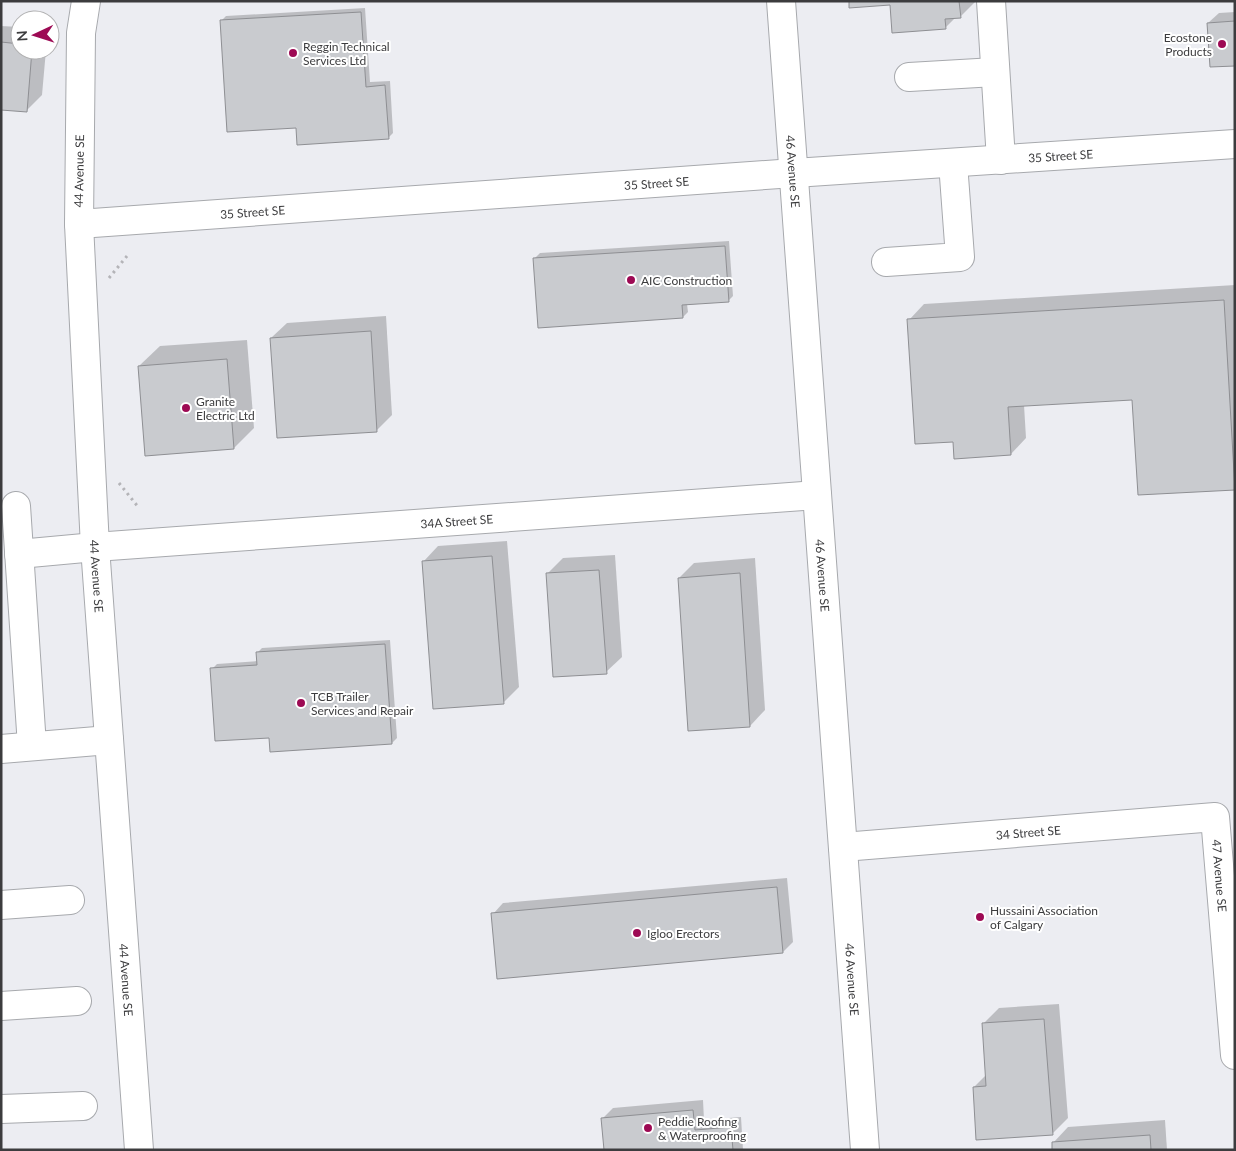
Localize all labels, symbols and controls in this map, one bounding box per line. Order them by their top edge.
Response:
north arrow [10,10,60,60]
text: N [13,30,30,42]
place label: Ecostone Products [1164,30,1212,59]
marker: Ecostone Products [1216,38,1228,50]
place label: Reggin Technical Services Ltd [303,39,390,68]
marker: Reggin Technical Services Ltd [287,47,299,59]
street label: 44 Avenue SE [71,134,87,208]
street label: 46 Avenue SE [783,135,804,209]
street label: 35 Street SE [1028,146,1094,165]
street label: 35 Street SE [623,173,690,193]
street label: 35 Street SE [220,202,286,221]
place label: AIC Construction [641,273,732,288]
marker: AIC Construction [625,274,637,286]
place label: Granite Electric Ltd [196,394,255,423]
marker: Granite Electric Ltd [180,402,192,414]
street label: 34A Street SE [420,511,494,531]
street label: 44 Avenue SE [87,539,107,613]
street label: 46 Avenue SE [813,539,833,612]
place label: TCB Trailer Services and Repair [311,689,414,718]
marker: TCB Trailer Services and Repair [295,697,307,709]
street label: 34 Street SE [995,822,1062,842]
street label: 47 Avenue SE [1209,839,1230,913]
place label: Hussaini Association of Calgary [990,903,1098,932]
marker: Hussaini Association of Calgary [974,911,986,923]
place label: Igloo Erectors [647,926,719,941]
marker: Igloo Erectors [631,927,643,939]
street label: 46 Avenue SE [842,942,863,1016]
street label: 44 Avenue SE [116,943,137,1017]
place label: Peddie Roofing & Waterproofing [658,1114,746,1143]
marker: Peddie Roofing & Waterproofing [642,1122,654,1134]

